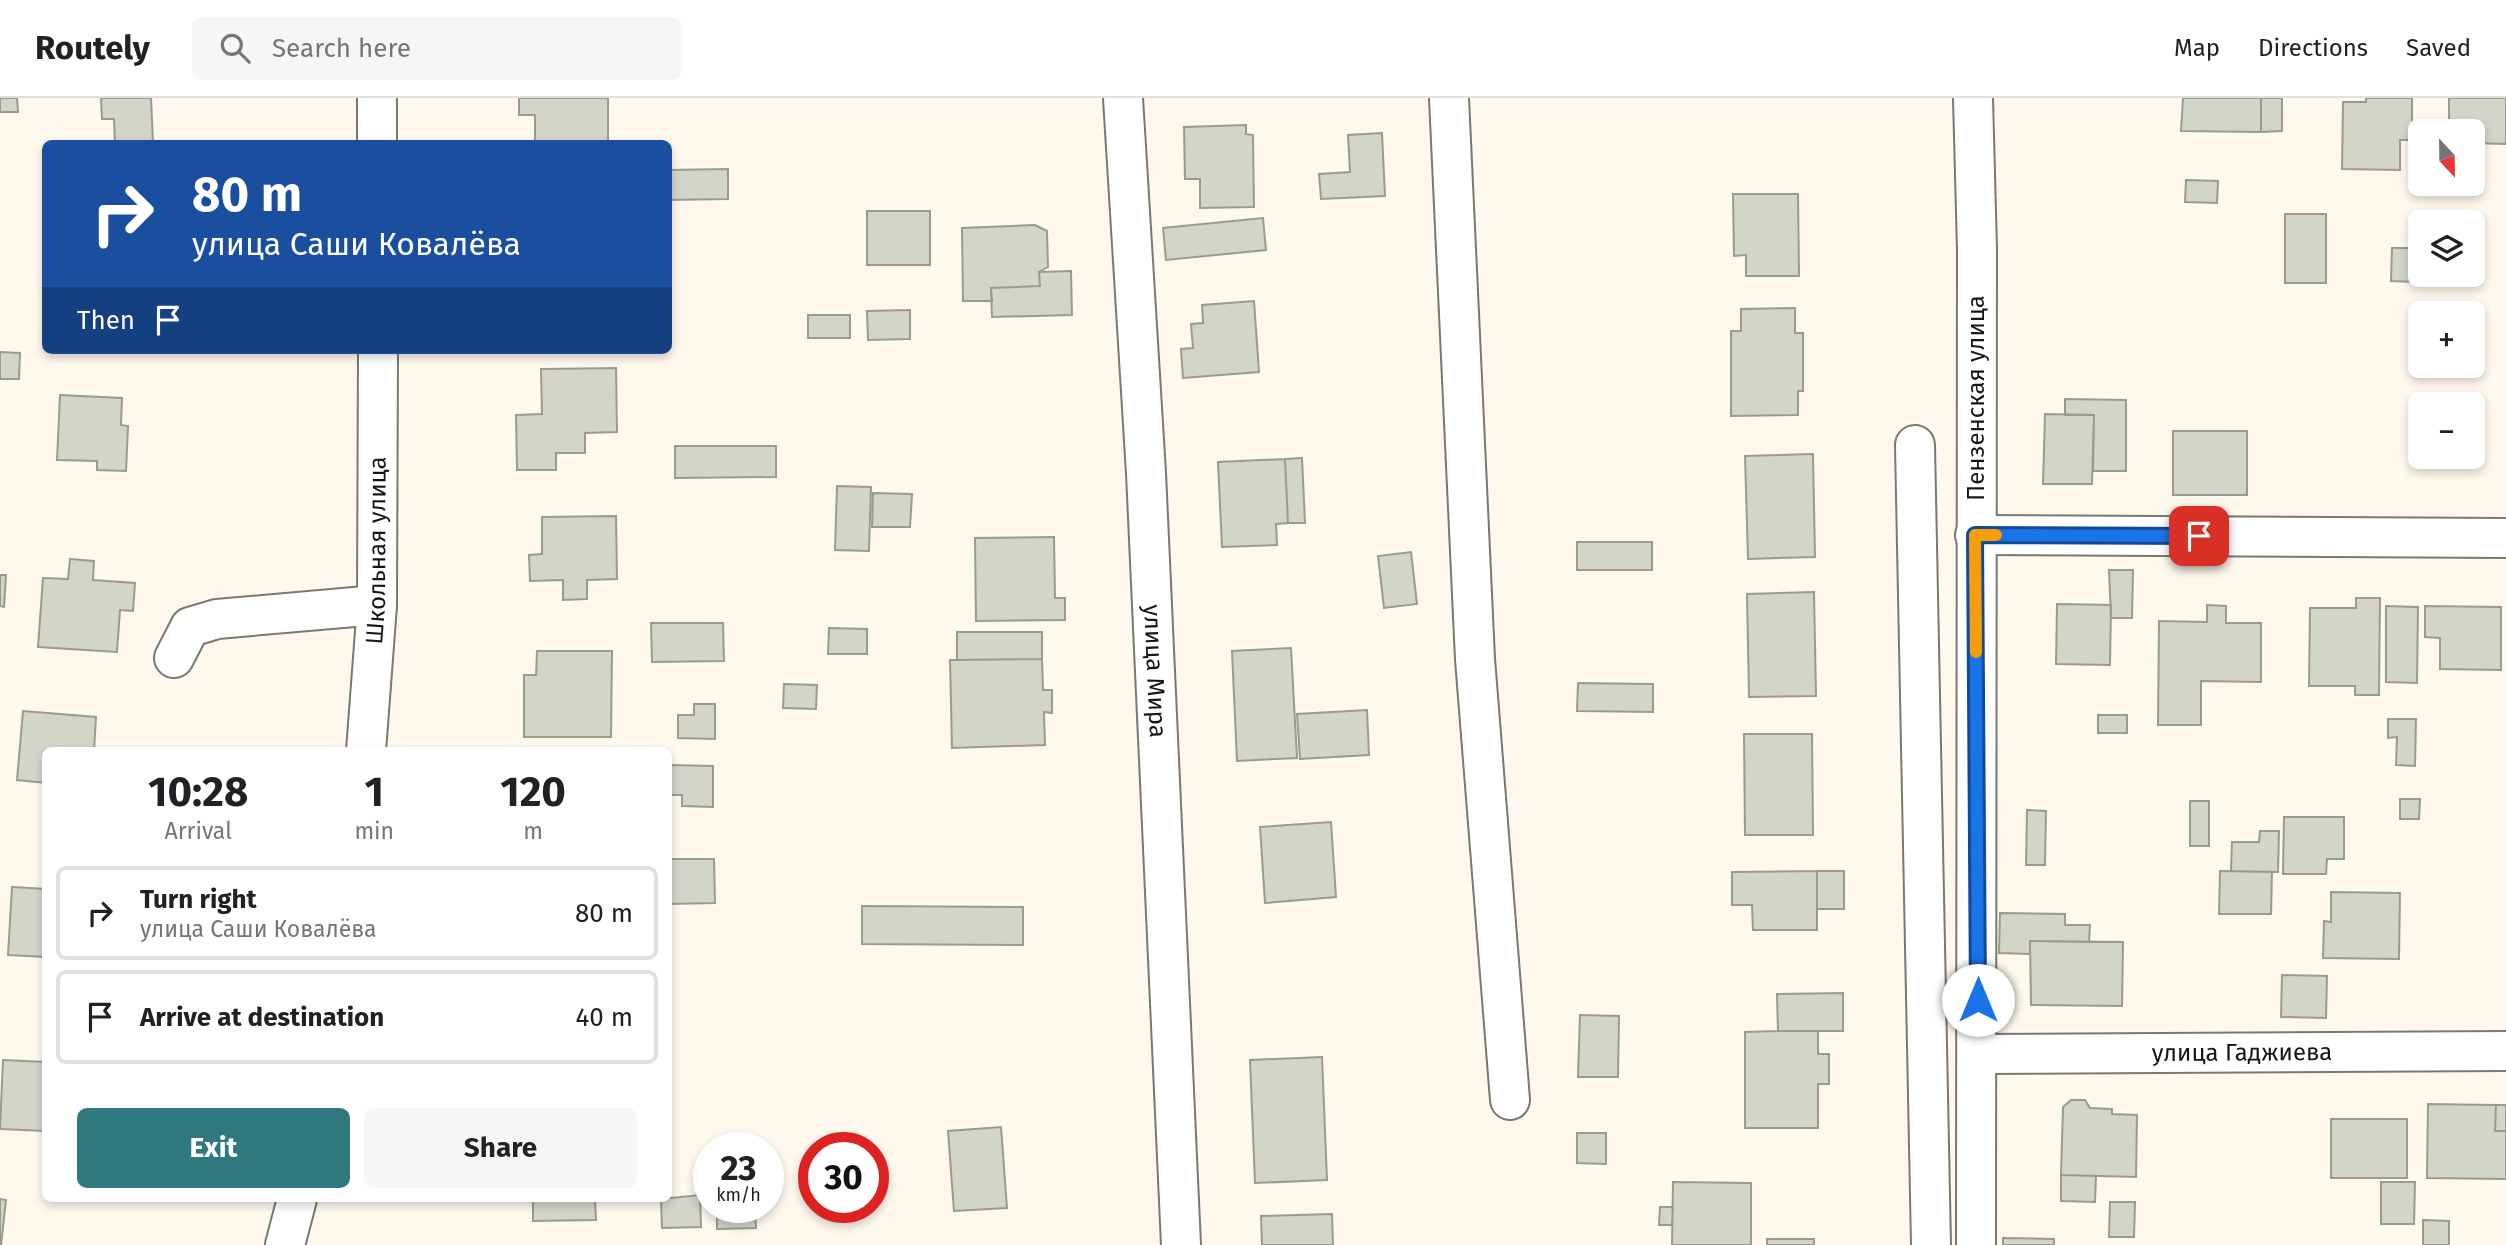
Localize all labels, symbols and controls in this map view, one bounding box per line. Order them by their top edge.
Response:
search box [192,17,682,80]
text: Routely [35,28,150,68]
icon: search [216,29,254,67]
text: Search here [272,33,411,64]
text: Map [2174,34,2220,62]
text: Directions [2258,34,2368,62]
text: Saved [2406,34,2471,62]
north arrow [2408,119,2485,196]
map controls [2408,119,2485,469]
text: 80 m [192,165,302,224]
icon: right [77,168,168,259]
button: layers [2408,210,2485,287]
text: улица Саши Ковалёва [192,225,521,263]
street label: Пензенская улица [1962,295,1990,501]
icon: arrive [149,301,187,339]
button: + [2408,301,2485,378]
text: Then [77,305,135,336]
button: − [2408,392,2485,469]
street label: Школьная улица [360,456,392,645]
pin [2169,506,2229,566]
icon: arrive [2180,517,2218,555]
street label: улица Мира [1138,604,1172,738]
text: 10:28 [148,767,248,817]
text: 1 [364,767,384,817]
text: 120 [500,767,566,817]
text: Arrival [165,817,232,845]
text: min [354,817,394,845]
text: m [523,817,543,845]
text: Turn right [140,884,257,915]
icon: right [81,894,119,932]
text: 80 m [575,898,633,929]
text: улица Саши Ковалёва [140,915,377,943]
position arrow [1941,963,2015,1037]
icon: arrive [81,998,119,1036]
text: Arrive at destination [140,1002,384,1033]
text: 40 m [575,1002,633,1033]
street label: улица Гаджиева [2152,1038,2332,1067]
button: Exit [77,1108,350,1188]
button: Share [364,1108,637,1188]
speed limit sign: 30 [798,1132,889,1223]
text: 23 [720,1147,757,1189]
text: km/h [716,1184,761,1206]

